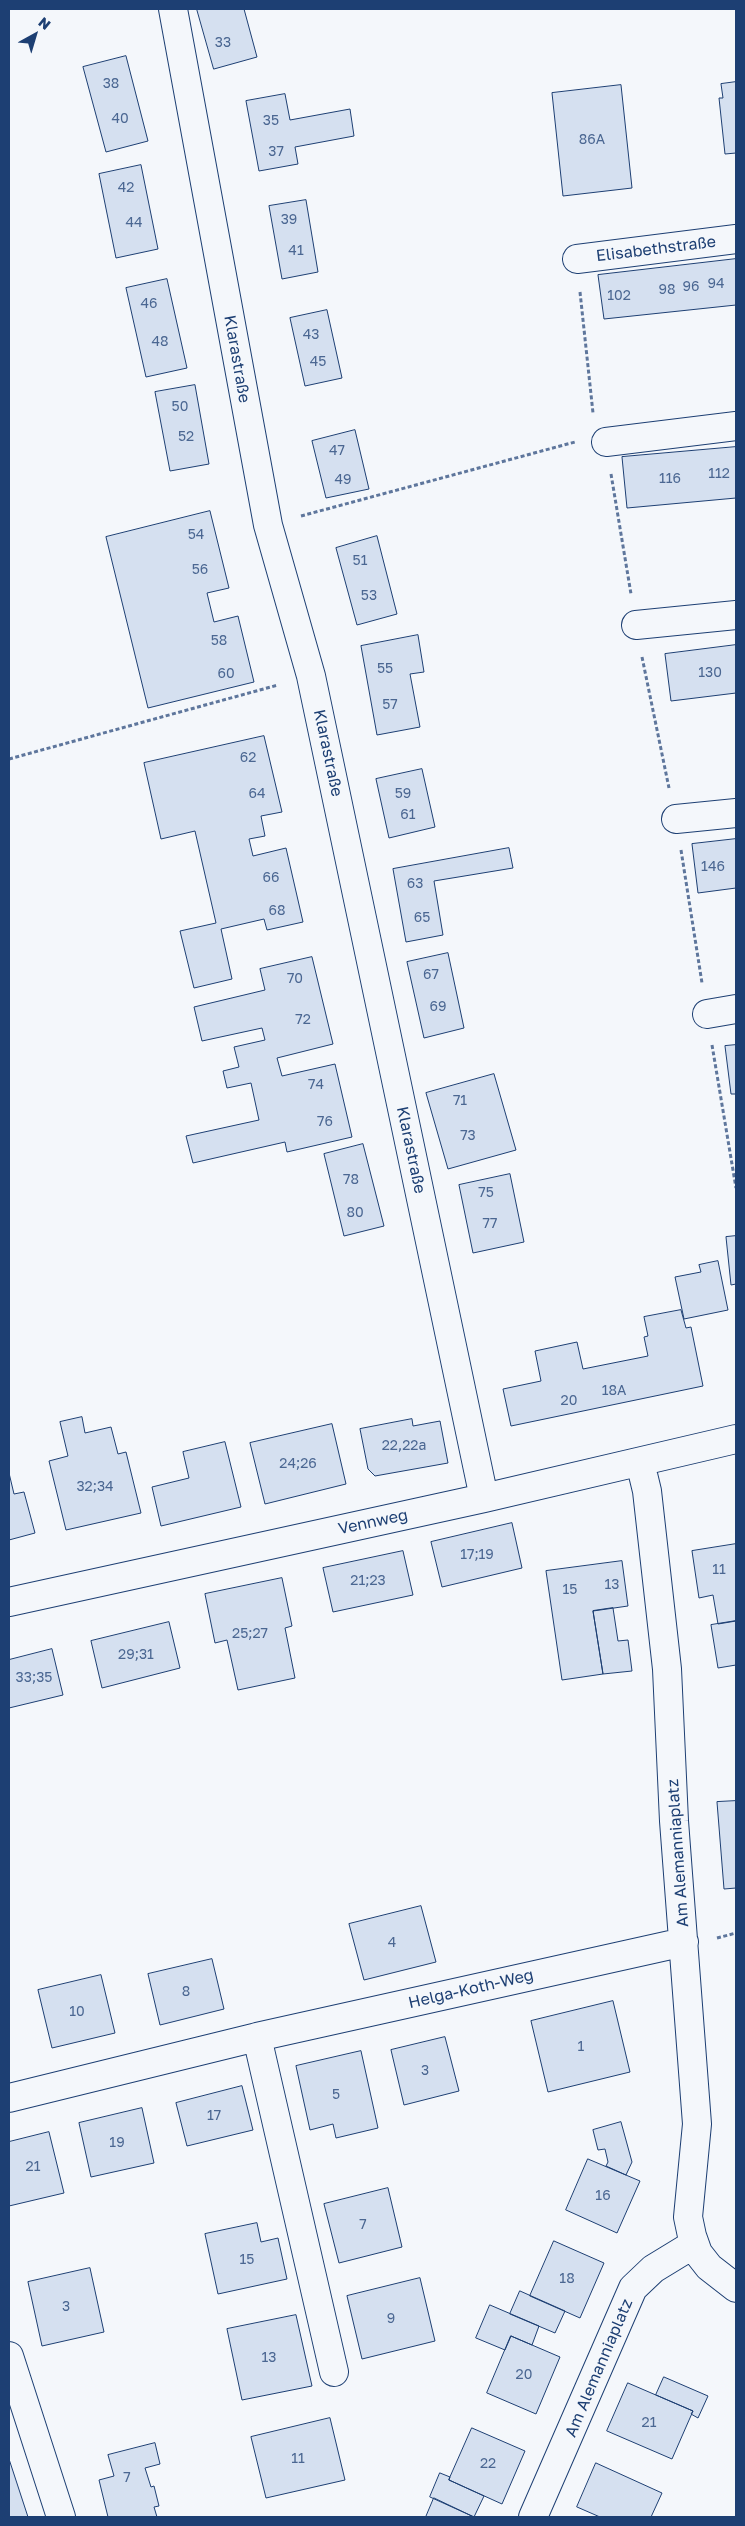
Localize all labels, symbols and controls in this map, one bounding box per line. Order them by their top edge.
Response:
north arrow [10,10,60,60]
text: N [35,13,54,33]
house number: 33 [215,35,231,51]
house number: 38 [103,76,119,92]
house number: 40 [111,111,129,127]
house number: 35 [263,113,279,129]
house number: 86A [579,132,605,148]
house number: 37 [268,144,284,160]
house number: 42 [118,180,134,196]
house number: 39 [281,212,297,228]
house number: 44 [125,215,143,231]
street label: Elisabethstraße [595,232,717,266]
house number: 41 [288,243,304,259]
house number: 94 [707,276,725,292]
house number: 96 [683,279,699,295]
house number: 98 [658,282,676,298]
house number: 102 [607,288,631,304]
house number: 46 [140,296,158,312]
street label: Klarastraße [220,314,254,404]
house number: 43 [303,327,319,343]
house number: 48 [151,334,169,350]
house number: 45 [310,354,326,370]
house number: 50 [172,399,188,415]
house number: 52 [178,429,194,445]
house number: 47 [329,443,345,459]
house number: 112 [708,466,730,482]
house number: 116 [659,471,681,487]
house number: 49 [334,472,352,488]
house number: 54 [188,527,204,543]
house number: 51 [353,553,367,569]
house number: 56 [192,562,208,578]
house number: 53 [361,588,377,604]
house number: 58 [211,633,227,649]
house number: 55 [377,661,393,677]
house number: 130 [698,665,722,681]
house number: 60 [217,666,235,682]
house number: 57 [382,697,398,713]
street label: Klarastraße [309,708,347,798]
house number: 62 [240,750,256,766]
house number: 64 [248,786,266,802]
house number: 59 [395,786,411,802]
house number: 61 [400,807,416,823]
house number: 146 [701,859,725,875]
house number: 66 [263,870,279,886]
house number: 63 [407,876,423,892]
house number: 68 [268,903,286,919]
house number: 65 [414,910,430,926]
house number: 67 [423,967,439,983]
house number: 70 [287,971,303,987]
house number: 69 [430,999,446,1015]
house number: 72 [295,1012,311,1028]
house number: 74 [308,1077,324,1093]
house number: 71 [453,1093,467,1109]
street label: Klarastraße [392,1105,430,1195]
house number: 76 [317,1114,333,1130]
house number: 73 [460,1128,476,1144]
house number: 78 [343,1172,359,1188]
house number: 75 [478,1185,494,1201]
house number: 80 [346,1205,364,1221]
house number: 77 [483,1216,497,1232]
house number: 18A [602,1383,626,1399]
house number: 20 [561,1393,577,1409]
house number: 22,22a [382,1438,426,1454]
house number: 24;26 [279,1456,317,1472]
house number: 32;34 [76,1479,114,1495]
street label: Vennweg [337,1505,409,1539]
house number: 17;19 [460,1547,494,1563]
house number: 11 [712,1562,726,1578]
house number: 21;23 [350,1573,386,1589]
house number: 13 [605,1577,619,1593]
house number: 15 [563,1582,577,1598]
house number: 25;27 [232,1626,268,1642]
house number: 29;31 [118,1647,154,1663]
house number: 33;35 [16,1670,52,1686]
street label: Am Alemanniaplatz [663,1778,693,1928]
house number: 4 [388,1935,396,1951]
street label: Helga-Koth-Weg [407,1965,535,2013]
house number: 8 [182,1984,190,2000]
house number: 10 [69,2004,85,2020]
house number: 1 [578,2039,584,2055]
house number: 3 [421,2063,429,2079]
house number: 5 [332,2087,340,2103]
house number: 17 [207,2108,221,2124]
house number: 19 [109,2135,125,2151]
house number: 21 [26,2159,40,2175]
house number: 16 [595,2188,611,2204]
house number: 7 [359,2217,367,2233]
house number: 15 [240,2252,254,2268]
house number: 18 [559,2271,575,2287]
street label: Am Alemanniaplatz [561,2296,637,2440]
house number: 3 [62,2299,70,2315]
house number: 9 [387,2311,395,2327]
house number: 13 [262,2350,276,2366]
house number: 20 [516,2367,532,2383]
house number: 21 [642,2415,656,2431]
house number: 11 [291,2451,305,2467]
house number: 22 [480,2456,496,2472]
house number: 7 [123,2470,131,2486]

